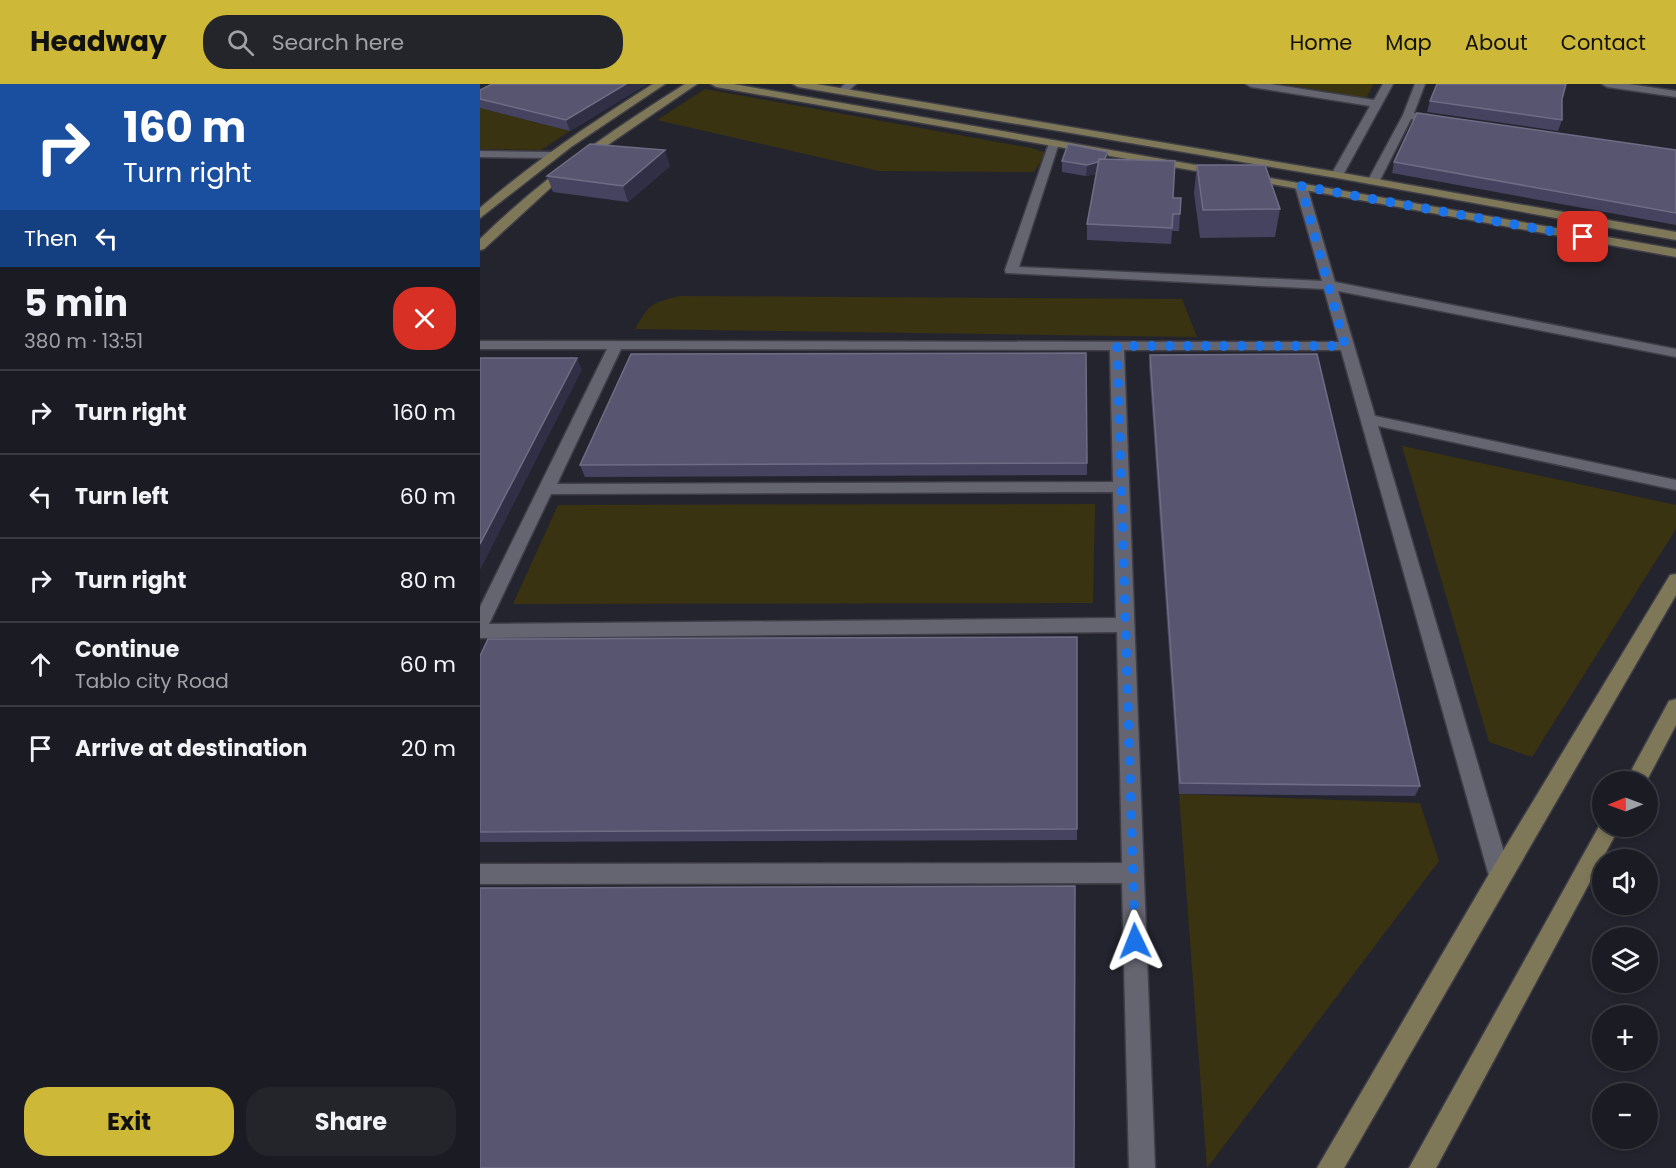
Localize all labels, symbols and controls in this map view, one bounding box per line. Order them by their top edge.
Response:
search box [203,15,623,69]
text: Headway [30,22,167,61]
icon: search [224,26,257,59]
text: Search here [272,27,404,58]
text: Home [1290,28,1352,57]
text: Map [1385,28,1432,57]
text: About [1465,28,1528,57]
text: Contact [1561,28,1646,57]
text: 160 m [123,98,246,157]
icon: right [24,108,102,186]
text: Turn right [123,154,252,191]
pin [1557,211,1608,262]
icon: arrive [1566,220,1599,253]
icon: left [90,222,123,255]
text: Then [24,223,78,254]
text: 5 min [24,278,128,329]
button: close [393,287,456,350]
text: 380 m · 13:51 [24,327,143,355]
icon: right [24,396,57,429]
text: Turn right [75,397,186,428]
text: 160 m [393,397,456,428]
icon: left [24,480,57,513]
text: Turn left [75,481,169,512]
text: 60 m [400,481,456,512]
icon: right [24,564,57,597]
text: Turn right [75,565,186,596]
text: 80 m [400,565,456,596]
text: Continue [75,634,179,665]
icon: ahead [24,648,57,681]
text: 60 m [400,649,456,680]
text: Tablo city Road [75,667,229,695]
icon: arrive [24,732,57,765]
text: Arrive at destination [75,733,307,764]
text: 20 m [401,733,456,764]
north arrow [1592,771,1658,837]
map controls [1592,771,1658,1149]
button: sound [1592,849,1658,915]
position arrow [1103,909,1167,973]
button: layers [1592,927,1658,993]
button: + [1592,1005,1658,1071]
button: − [1592,1083,1658,1149]
button: Exit [24,1087,234,1156]
button: Share [246,1087,456,1156]

